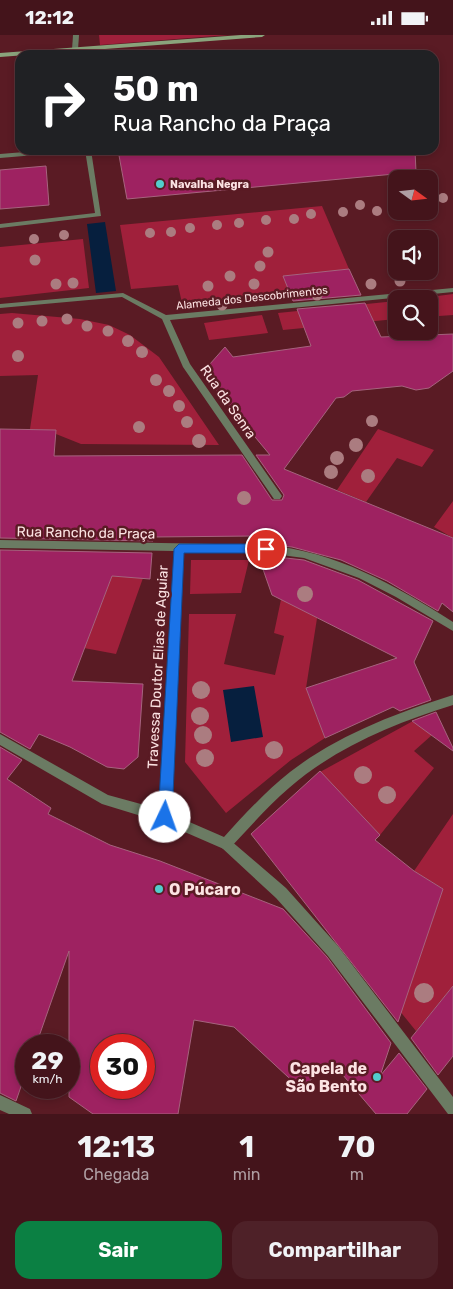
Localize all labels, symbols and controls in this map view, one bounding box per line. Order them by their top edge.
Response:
text: 12:12 [25,6,74,29]
text: 50 m [113,68,199,110]
icon: right [30,70,95,135]
text: Rua Rancho da Praça [113,110,331,137]
north arrow [388,170,438,220]
map controls [388,170,438,340]
marker: Navalha Negra [154,178,166,190]
place label: Navalha Negra [170,178,249,191]
button: sound [388,230,438,280]
street label: Alameda dos Descobrimentos [176,284,329,312]
button: search [388,290,438,340]
street label: Rua da Senra [196,362,260,442]
street label: Rua Rancho da Praça [16,523,156,543]
pin [245,528,287,570]
icon: arrive [252,535,280,563]
street label: Travessa Doutor Elias de Aguiar [144,564,172,769]
position arrow [138,790,190,842]
place label: O Púcaro [169,880,241,899]
marker: O Púcaro [153,883,165,895]
speed limit sign: 30 [90,1034,155,1099]
text: 29 [31,1046,64,1075]
place label: Capela de São Bento [286,1059,367,1096]
marker: Capela de São Bento [371,1071,383,1083]
text: km/h [33,1072,62,1086]
text: 12:13 [77,1129,155,1165]
text: 1 [239,1129,254,1165]
text: 70 [338,1129,376,1165]
text: Chegada [83,1165,149,1184]
text: min [233,1165,261,1184]
text: m [350,1165,364,1184]
button: Sair [15,1221,222,1279]
button: Compartilhar [232,1221,438,1279]

